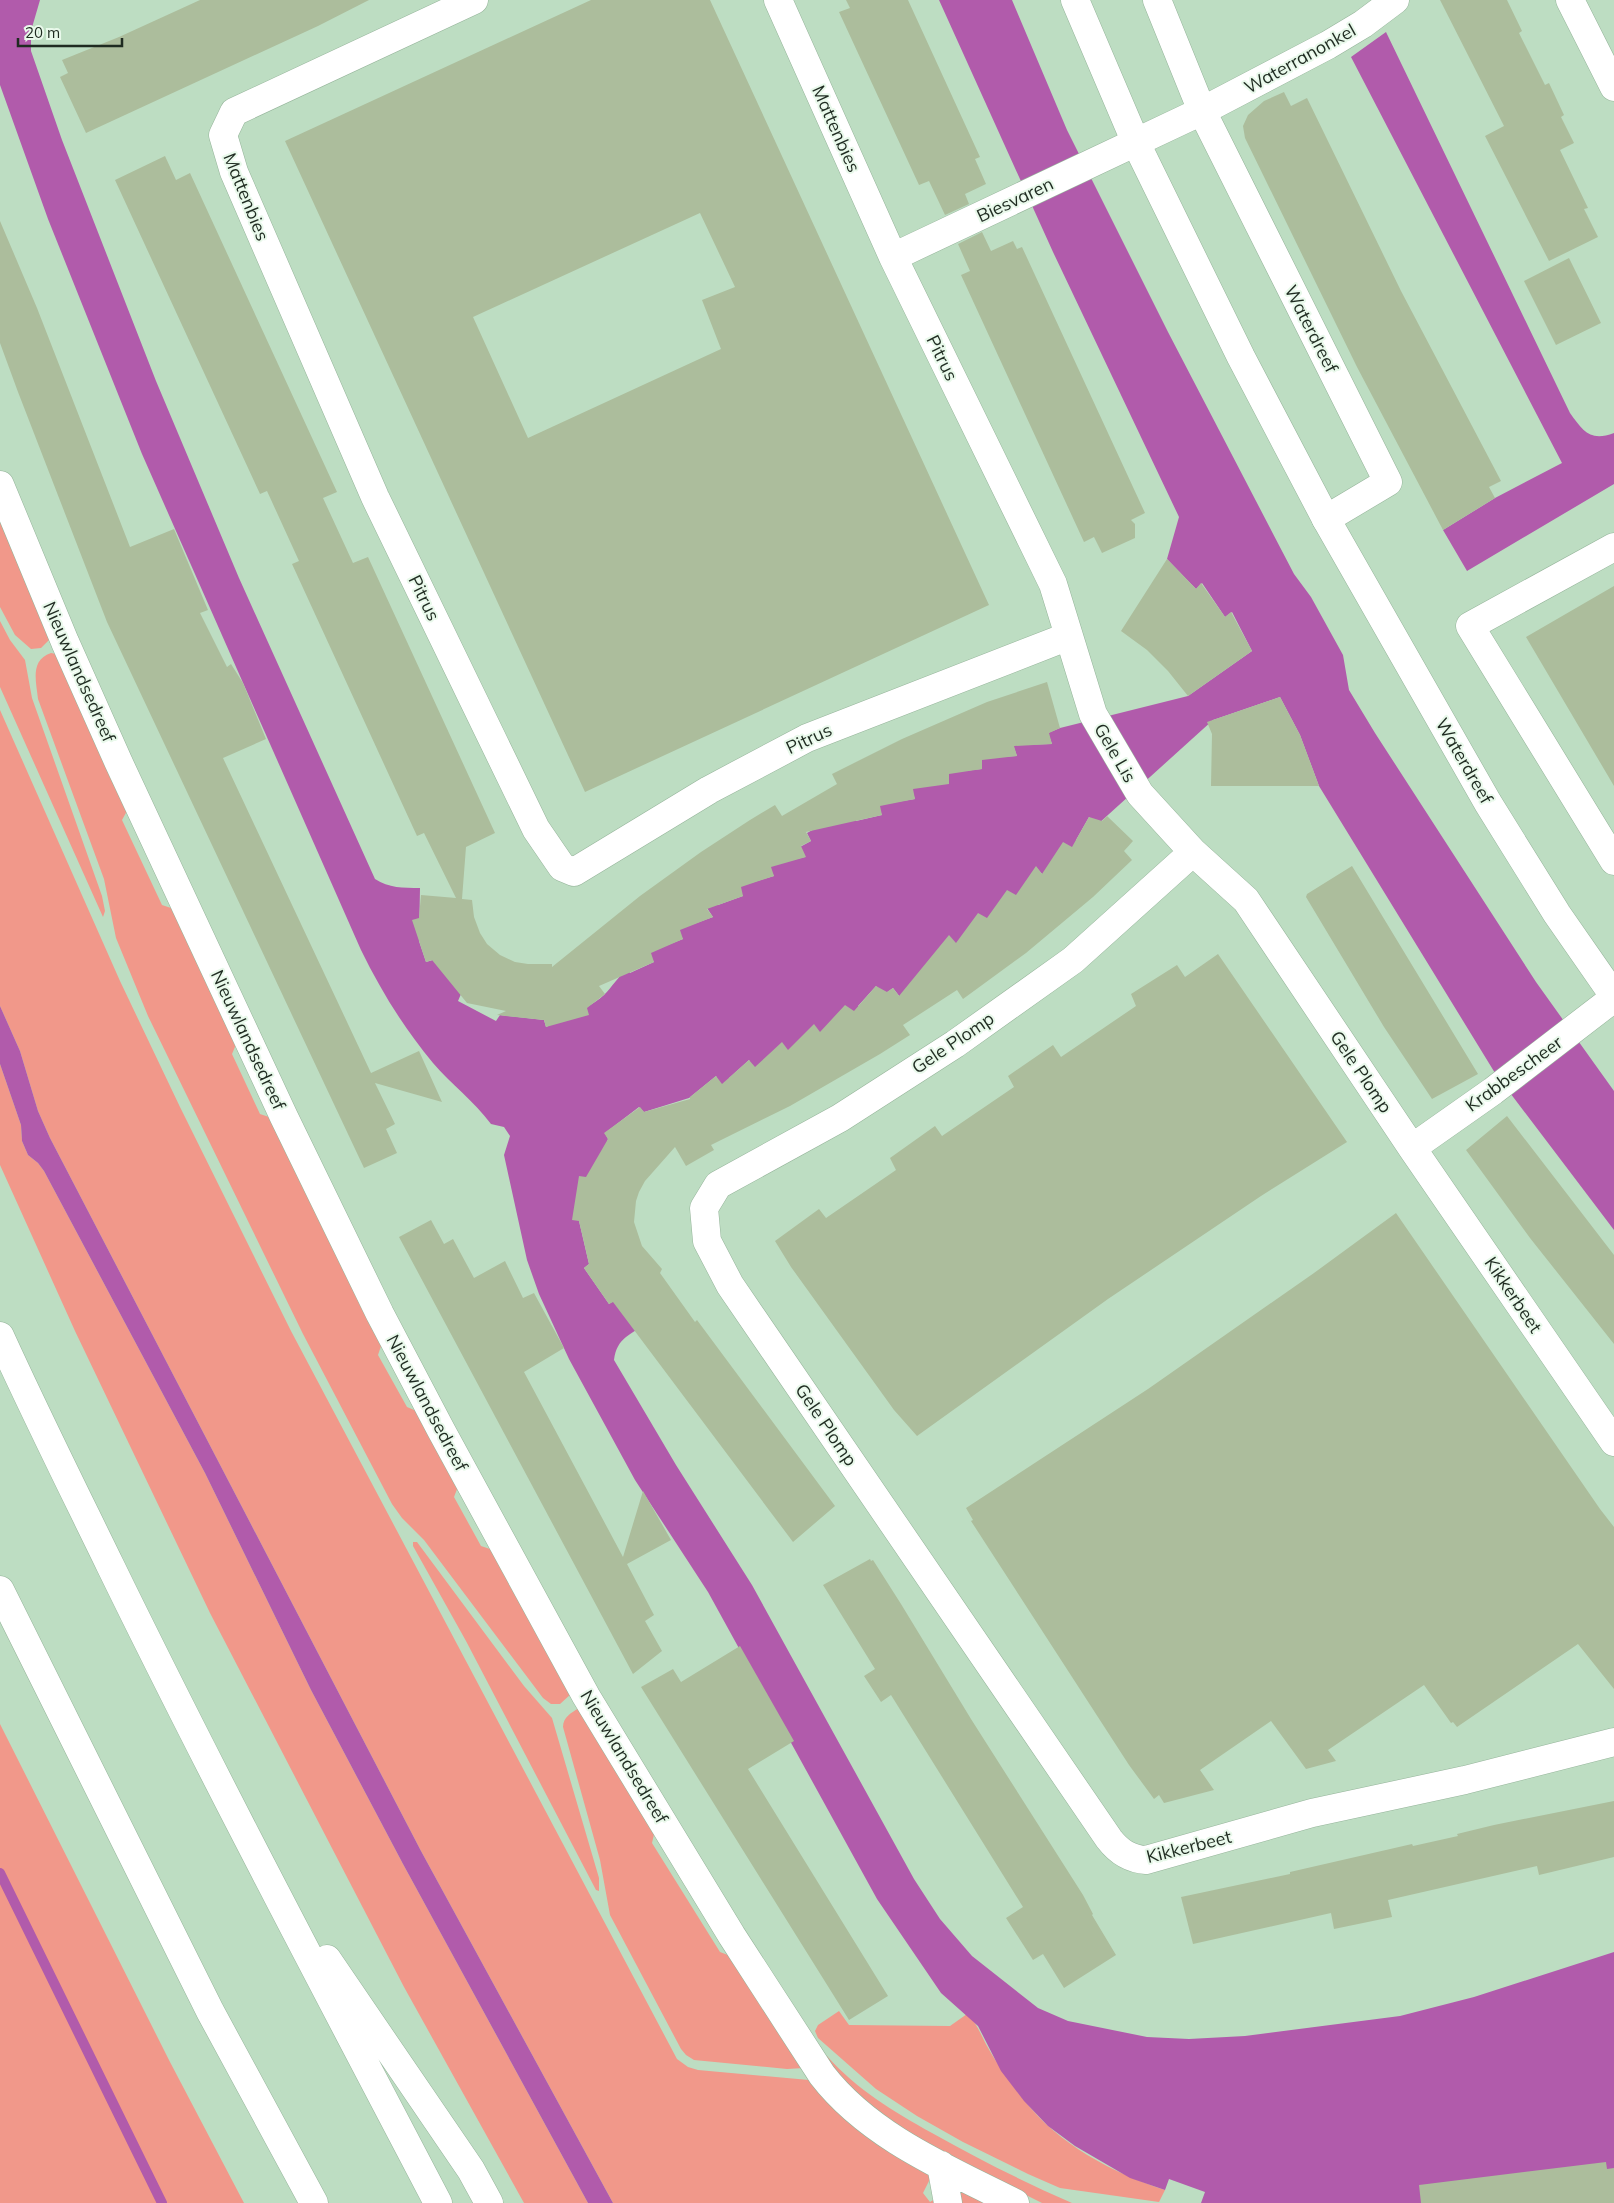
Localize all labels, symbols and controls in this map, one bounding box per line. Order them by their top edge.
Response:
scale bar [18,15,121,47]
street label: Waterranonkel [1240,18,1360,99]
text: 20 m [25,23,60,42]
street label: Mattenbies [807,82,866,176]
street label: Mattenbies [218,150,275,244]
street label: Biesvaren [973,172,1057,227]
street label: Waterdreef [1280,281,1344,377]
street label: Pitrus [922,331,963,385]
street label: Pitrus [404,571,445,625]
street label: Nieuwlandsedreef [38,598,121,747]
street label: Waterdreef [1431,714,1499,808]
street label: Pitrus [782,718,836,759]
street label: Gele Lis [1089,719,1142,787]
street label: Nieuwlandsedreef [206,966,291,1114]
street label: Gele Plomp [907,1007,998,1079]
street label: Gele Plomp [1325,1026,1397,1117]
street label: Krabbescheer [1461,1030,1567,1117]
street label: Kikkerbeet [1480,1252,1547,1337]
street label: Nieuwlandsedreef [382,1330,474,1476]
street label: Gele Plomp [790,1379,862,1470]
street label: Nieuwlandsedreef [576,1686,674,1828]
street label: Kikkerbeet [1144,1825,1234,1868]

